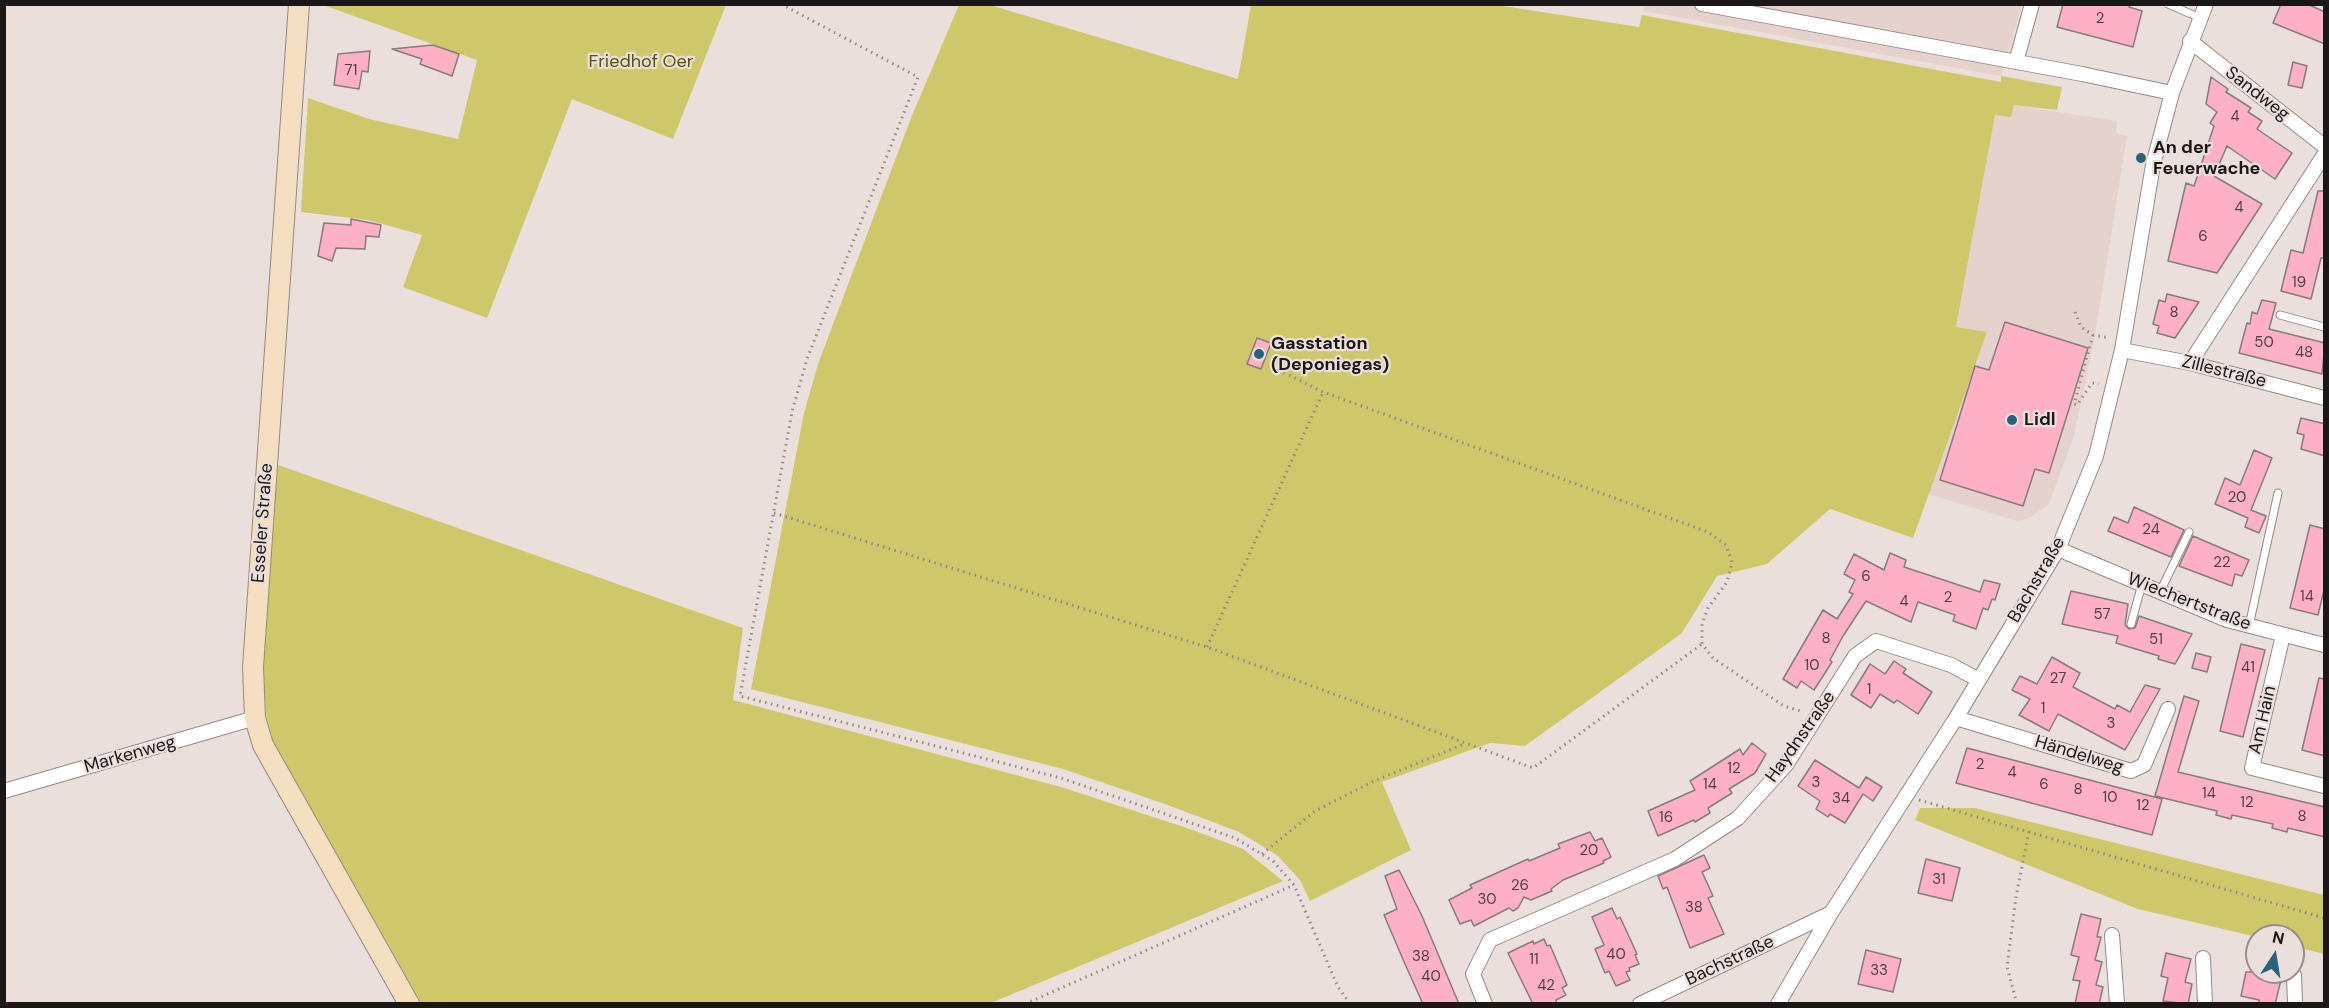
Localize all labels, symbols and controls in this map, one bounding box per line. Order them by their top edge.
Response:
house number: 2 [2096,10,2104,28]
park label: Friedhof Oer [589,51,693,73]
house number: 71 [345,62,357,80]
street label: Sandweg [2221,62,2293,126]
house number: 4 [2230,108,2240,126]
place label: An der Feuerwache [2153,137,2260,180]
marker: An der Feuerwache [2134,151,2148,165]
house number: 4 [2234,199,2244,217]
house number: 6 [2198,228,2208,246]
house number: 19 [2292,274,2306,292]
house number: 8 [2169,304,2179,322]
place label: Gasstation (Deponiegas) [1271,333,1389,376]
house number: 50 [2254,334,2274,352]
house number: 48 [2295,344,2313,362]
marker: Gasstation (Deponiegas) [1252,347,1266,361]
street label: Zillestraße [2180,351,2268,393]
place label: Lidl [2024,409,2056,431]
marker: Lidl [2005,413,2019,427]
street label: Esseler Straße [248,462,278,584]
house number: 20 [2228,489,2246,507]
house number: 24 [2142,521,2160,539]
street label: Bachstraße [2004,533,2070,627]
house number: 22 [2213,554,2231,572]
house number: 6 [1861,568,1871,586]
street label: Wiechertstraße [2124,569,2254,635]
house number: 14 [2300,588,2314,606]
house number: 2 [1944,589,1952,607]
house number: 4 [1899,593,1909,611]
house number: 57 [2094,606,2110,624]
house number: 8 [1821,630,1831,648]
house number: 51 [2149,631,2163,649]
house number: 10 [1805,657,1819,675]
house number: 41 [2241,659,2255,677]
house number: 27 [2050,670,2066,688]
house number: 1 [1867,681,1871,699]
street label: Am Hain [2245,684,2281,756]
street label: Haydnstraße [1762,687,1840,787]
house number: 1 [2041,700,2045,718]
house number: 3 [2107,715,2115,733]
street label: Händelweg [2032,731,2126,779]
street label: Markenweg [82,732,178,778]
house number: 2 [1976,756,1984,774]
house number: 12 [1727,760,1741,778]
house number: 4 [2007,764,2017,782]
house number: 3 [1812,774,1820,792]
house number: 14 [1703,776,1717,794]
house number: 6 [2039,776,2049,794]
house number: 8 [2073,781,2083,799]
house number: 14 [2202,785,2216,803]
house number: 10 [2103,789,2117,807]
house number: 34 [1832,790,1850,808]
house number: 12 [2240,794,2254,812]
house number: 12 [2136,797,2150,815]
house number: 8 [2297,808,2307,826]
house number: 16 [1659,809,1673,827]
house number: 20 [1580,842,1598,860]
house number: 31 [1932,871,1946,889]
house number: 26 [1511,877,1529,895]
house number: 30 [1477,891,1497,909]
house number: 38 [1685,899,1703,917]
north arrow [2245,924,2305,984]
text: N [2271,926,2286,949]
street label: Bachstraße [1682,931,1778,991]
house number: 40 [1606,946,1626,964]
house number: 38 [1412,948,1430,966]
house number: 11 [1529,951,1539,969]
house number: 33 [1870,962,1888,980]
house number: 40 [1421,968,1441,986]
house number: 42 [1537,977,1555,995]

